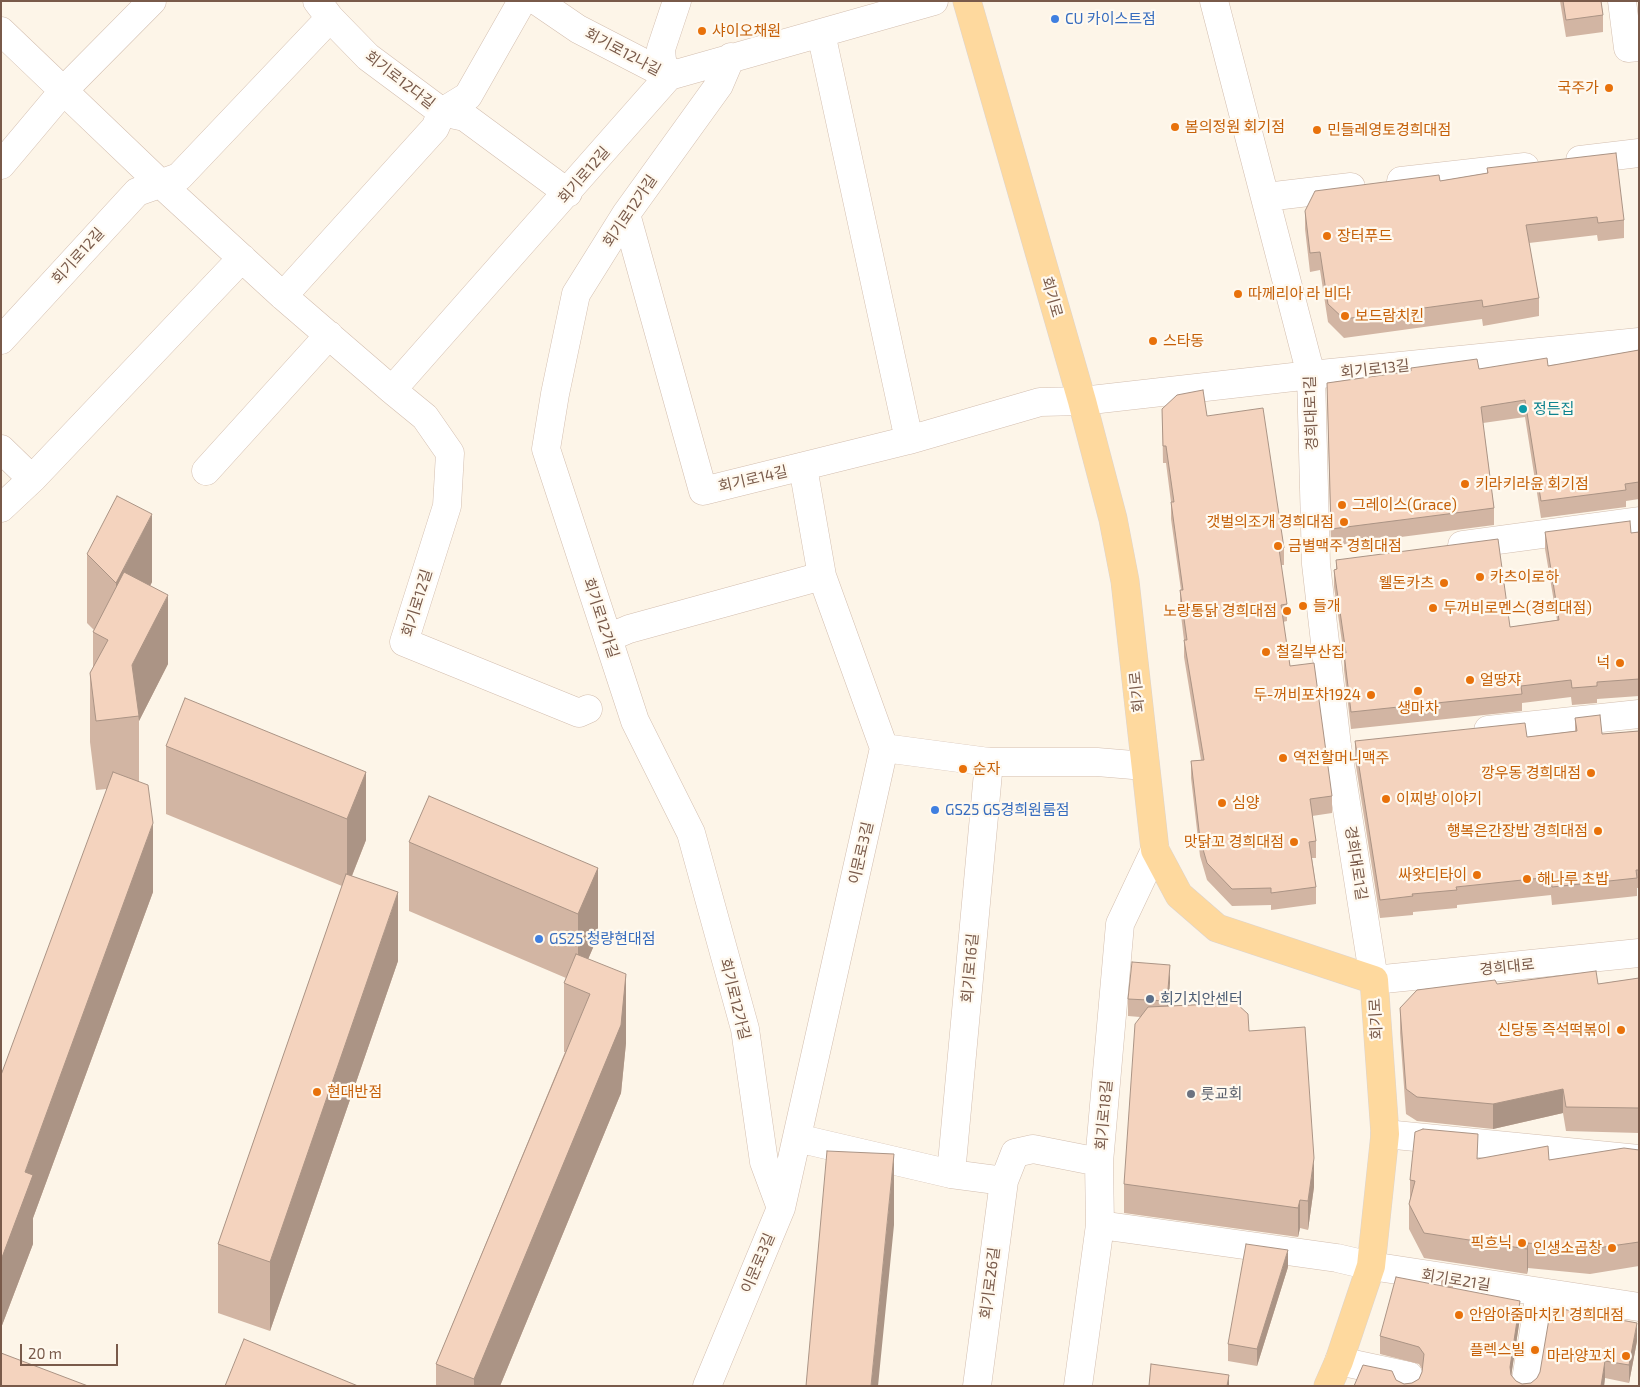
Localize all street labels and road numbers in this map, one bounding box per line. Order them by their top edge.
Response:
street label: 회기로12나길 [582,24,664,80]
street label: 회기로12다길 [362,47,438,113]
street label: 회기로12길 [554,143,614,207]
street label: 회기로12가길 [599,171,661,251]
street label: 회기로12길 [48,224,108,288]
street label: 회기로 [1038,275,1066,319]
street label: 회기로13길 [1339,356,1411,382]
street label: 경희대로1길 [1301,375,1321,451]
street label: 회기로14길 [717,462,789,496]
street label: 회기로12길 [398,567,436,639]
street label: 회기로12가길 [580,576,622,660]
street label: 회기로 [1126,670,1148,714]
street label: 이문로3길 [845,820,877,886]
street label: 경희대로1길 [1341,825,1371,901]
street label: 회기로16길 [958,932,982,1004]
street label: 경희대로 [1479,955,1535,979]
street label: 회기로12가길 [716,956,754,1042]
street label: 회기로 [1366,998,1386,1040]
street label: 회기로18길 [1092,1079,1116,1151]
street label: 이문로3길 [737,1230,779,1296]
street label: 회기로26길 [977,1246,1003,1320]
street label: 회기로21길 [1420,1266,1492,1294]

